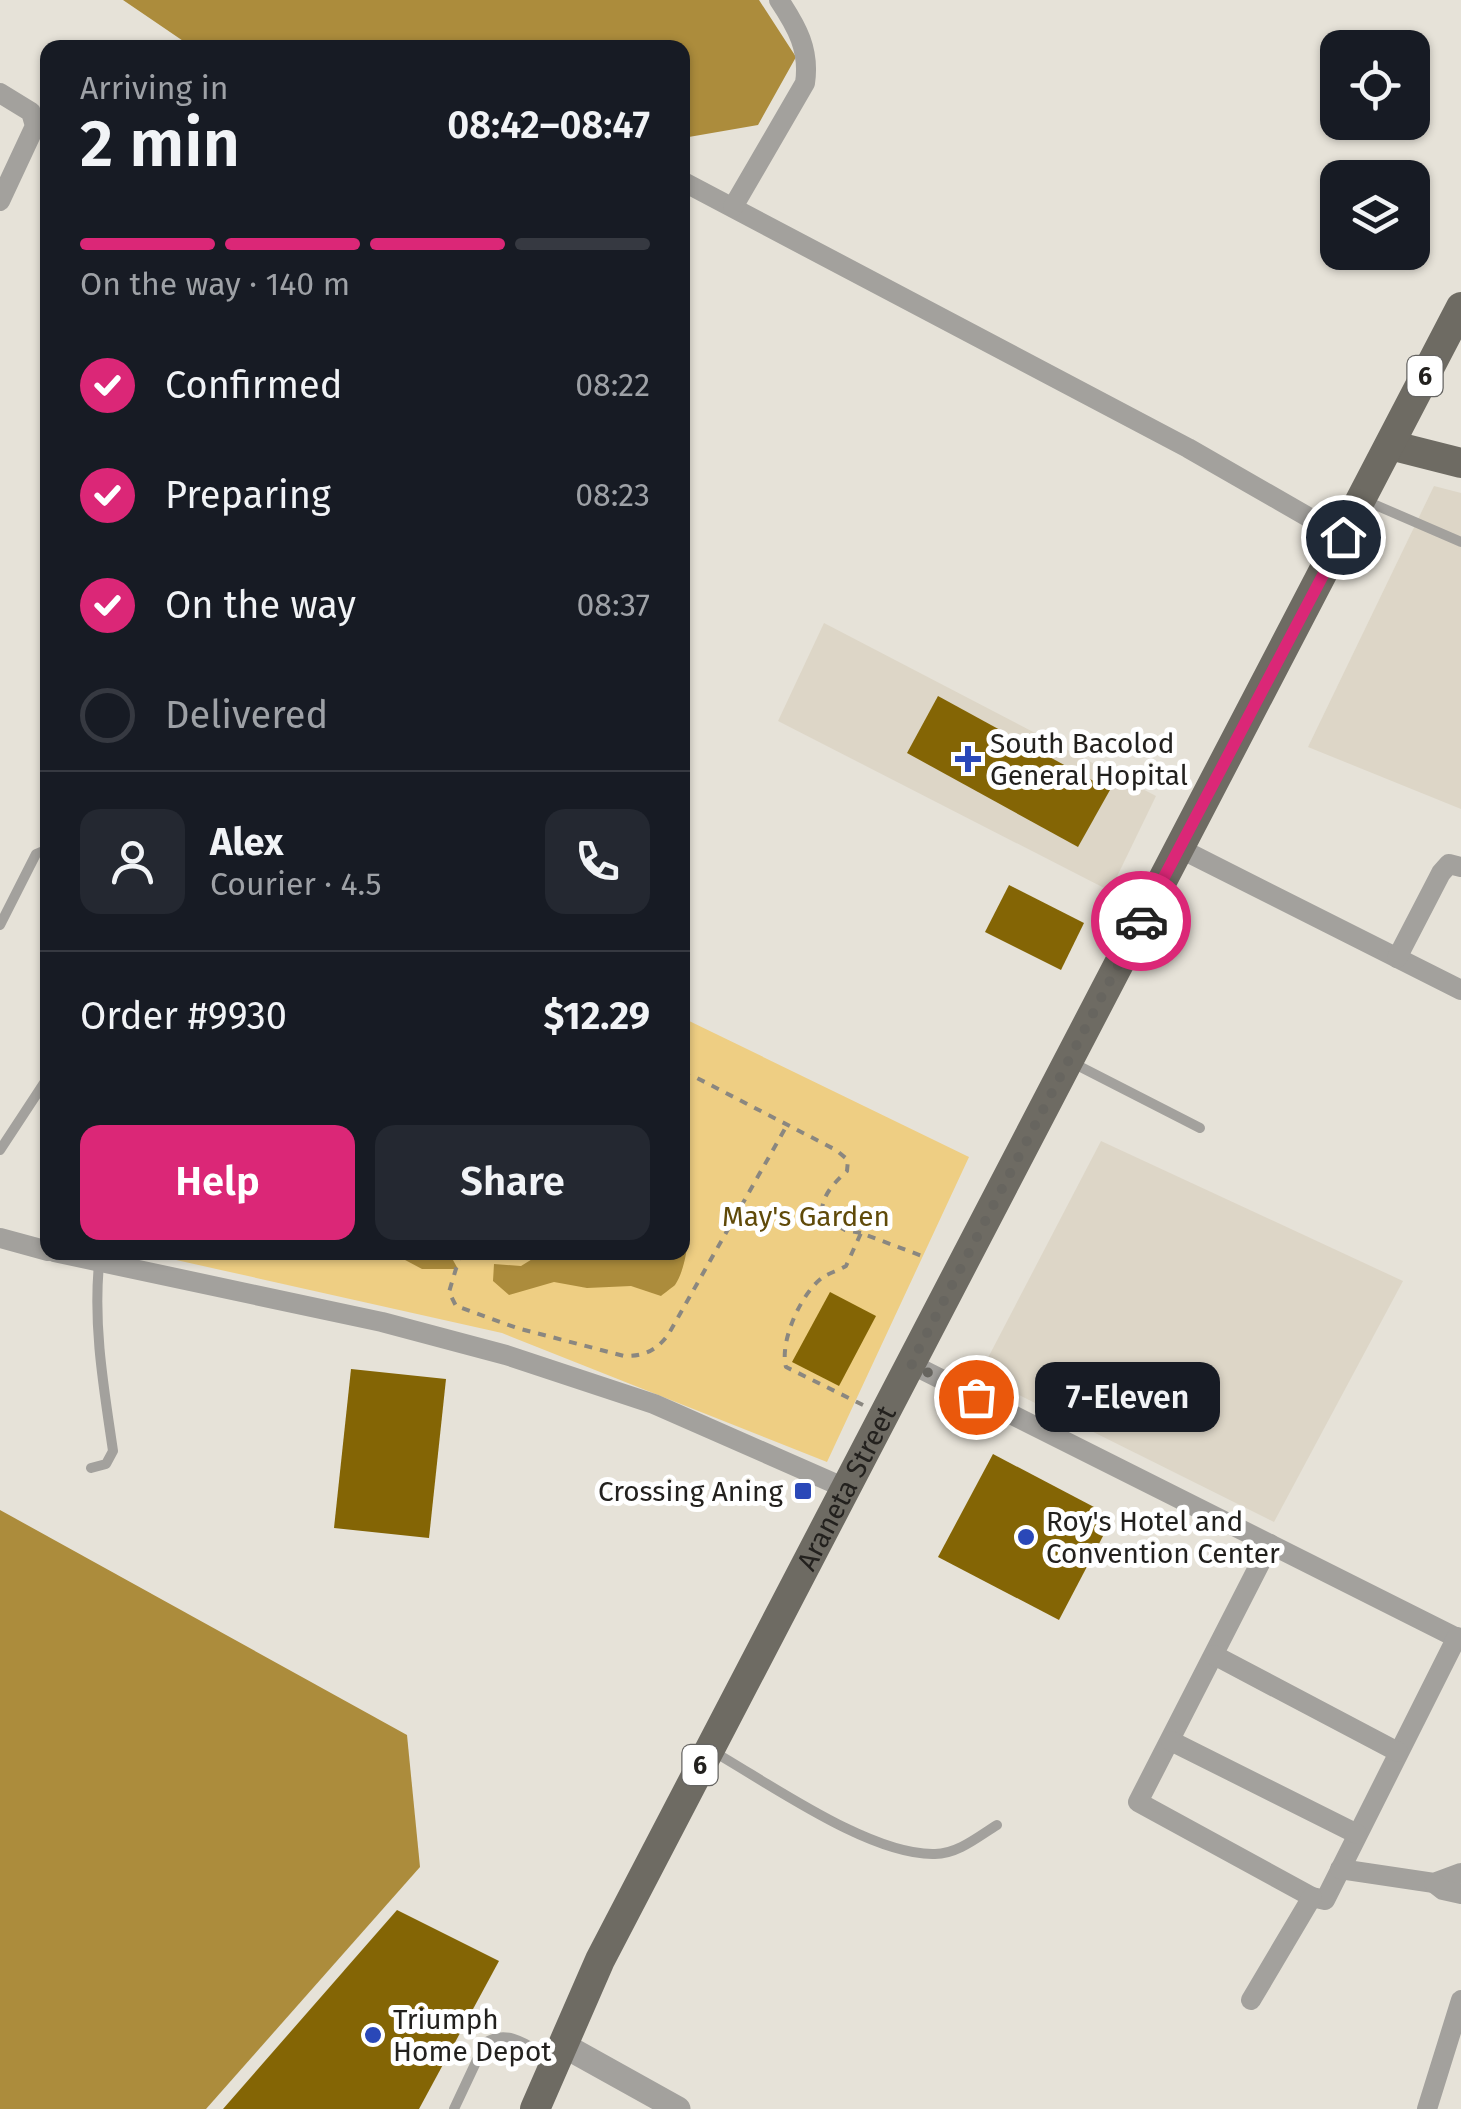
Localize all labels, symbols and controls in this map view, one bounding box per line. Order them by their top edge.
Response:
map controls [1320,30,1430,270]
button: locate [1320,30,1430,140]
text: Arriving in [80,69,228,107]
text: 08:42–08:47 [447,102,650,148]
text: 2 min [80,105,240,183]
button: layers [1320,160,1430,270]
text: On the way · 140 m [80,265,350,303]
road number: 6 [1408,356,1442,396]
icon: check [80,358,135,413]
text: Confirmed [165,362,343,408]
text: 08:22 [575,366,650,404]
icon: check [80,468,135,523]
text: Preparing [165,472,331,518]
text: 08:23 [575,476,650,514]
pin [1301,495,1386,580]
icon: home [1316,510,1371,565]
icon: check [80,578,135,633]
text: On the way [165,582,356,628]
text: 08:37 [577,586,650,624]
text: Delivered [165,692,328,738]
place label: South Bacolod General Hopital [990,727,1188,792]
marker: South Bacolod General Hopital [955,746,981,772]
button: person [80,809,185,914]
button: phone [545,809,650,914]
text: Alex [210,819,283,865]
text: Courier · 4.5 [210,865,381,903]
courier [1091,871,1191,971]
icon: car [1114,894,1169,949]
text: Order #9930 [80,993,287,1039]
text: $12.29 [544,993,650,1039]
button: Help [80,1125,355,1240]
button: Share [375,1125,650,1240]
park label: May's Garden [722,1200,890,1233]
pin [934,1355,1019,1440]
callout: 7-Eleven [1036,1362,1221,1432]
icon: bag [949,1370,1004,1425]
text: 7-Eleven [1066,1378,1189,1416]
street label: Araneta Street [790,1399,903,1576]
place label: Crossing Aning [598,1475,783,1508]
marker: Crossing Aning [792,1480,814,1502]
place label: Roy's Hotel and Convention Center [1046,1505,1280,1570]
marker: Roy's Hotel and Convention Center [1015,1526,1037,1548]
road number: 6 [682,1745,718,1785]
place label: Triumph Home Depot [393,2003,552,2068]
marker: Triumph Home Depot [362,2024,384,2046]

